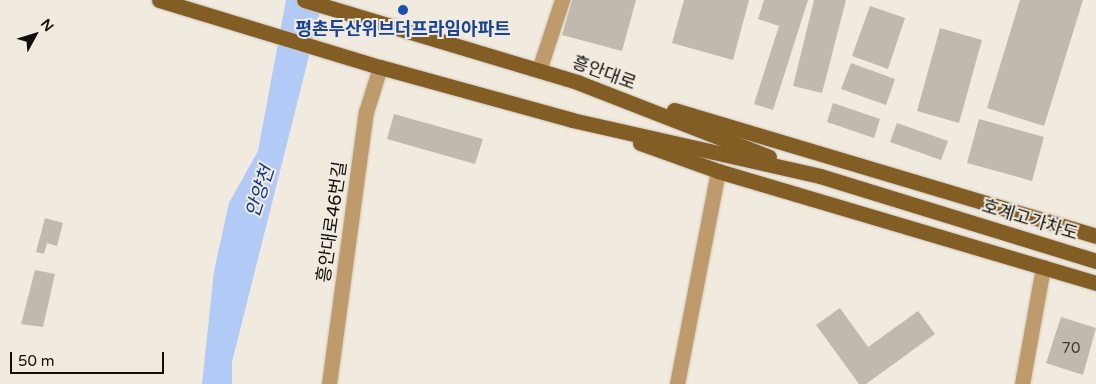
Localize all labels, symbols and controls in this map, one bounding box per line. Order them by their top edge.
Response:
marker: 평촌두산위브더프라임아파트 [397,4,409,16]
north arrow [10,10,60,60]
text: N [37,16,57,35]
place label: 평촌두산위브더프라임아파트 [295,18,511,40]
street label: 흥안대로 [569,52,639,94]
street label: 흥안대로46번길 [313,160,351,284]
water label: 안양천 [242,164,280,220]
street label: 호계고가차도 [979,195,1081,245]
house number: 70 [1062,340,1080,358]
scale bar [12,342,166,374]
text: 50 m [18,352,55,370]

